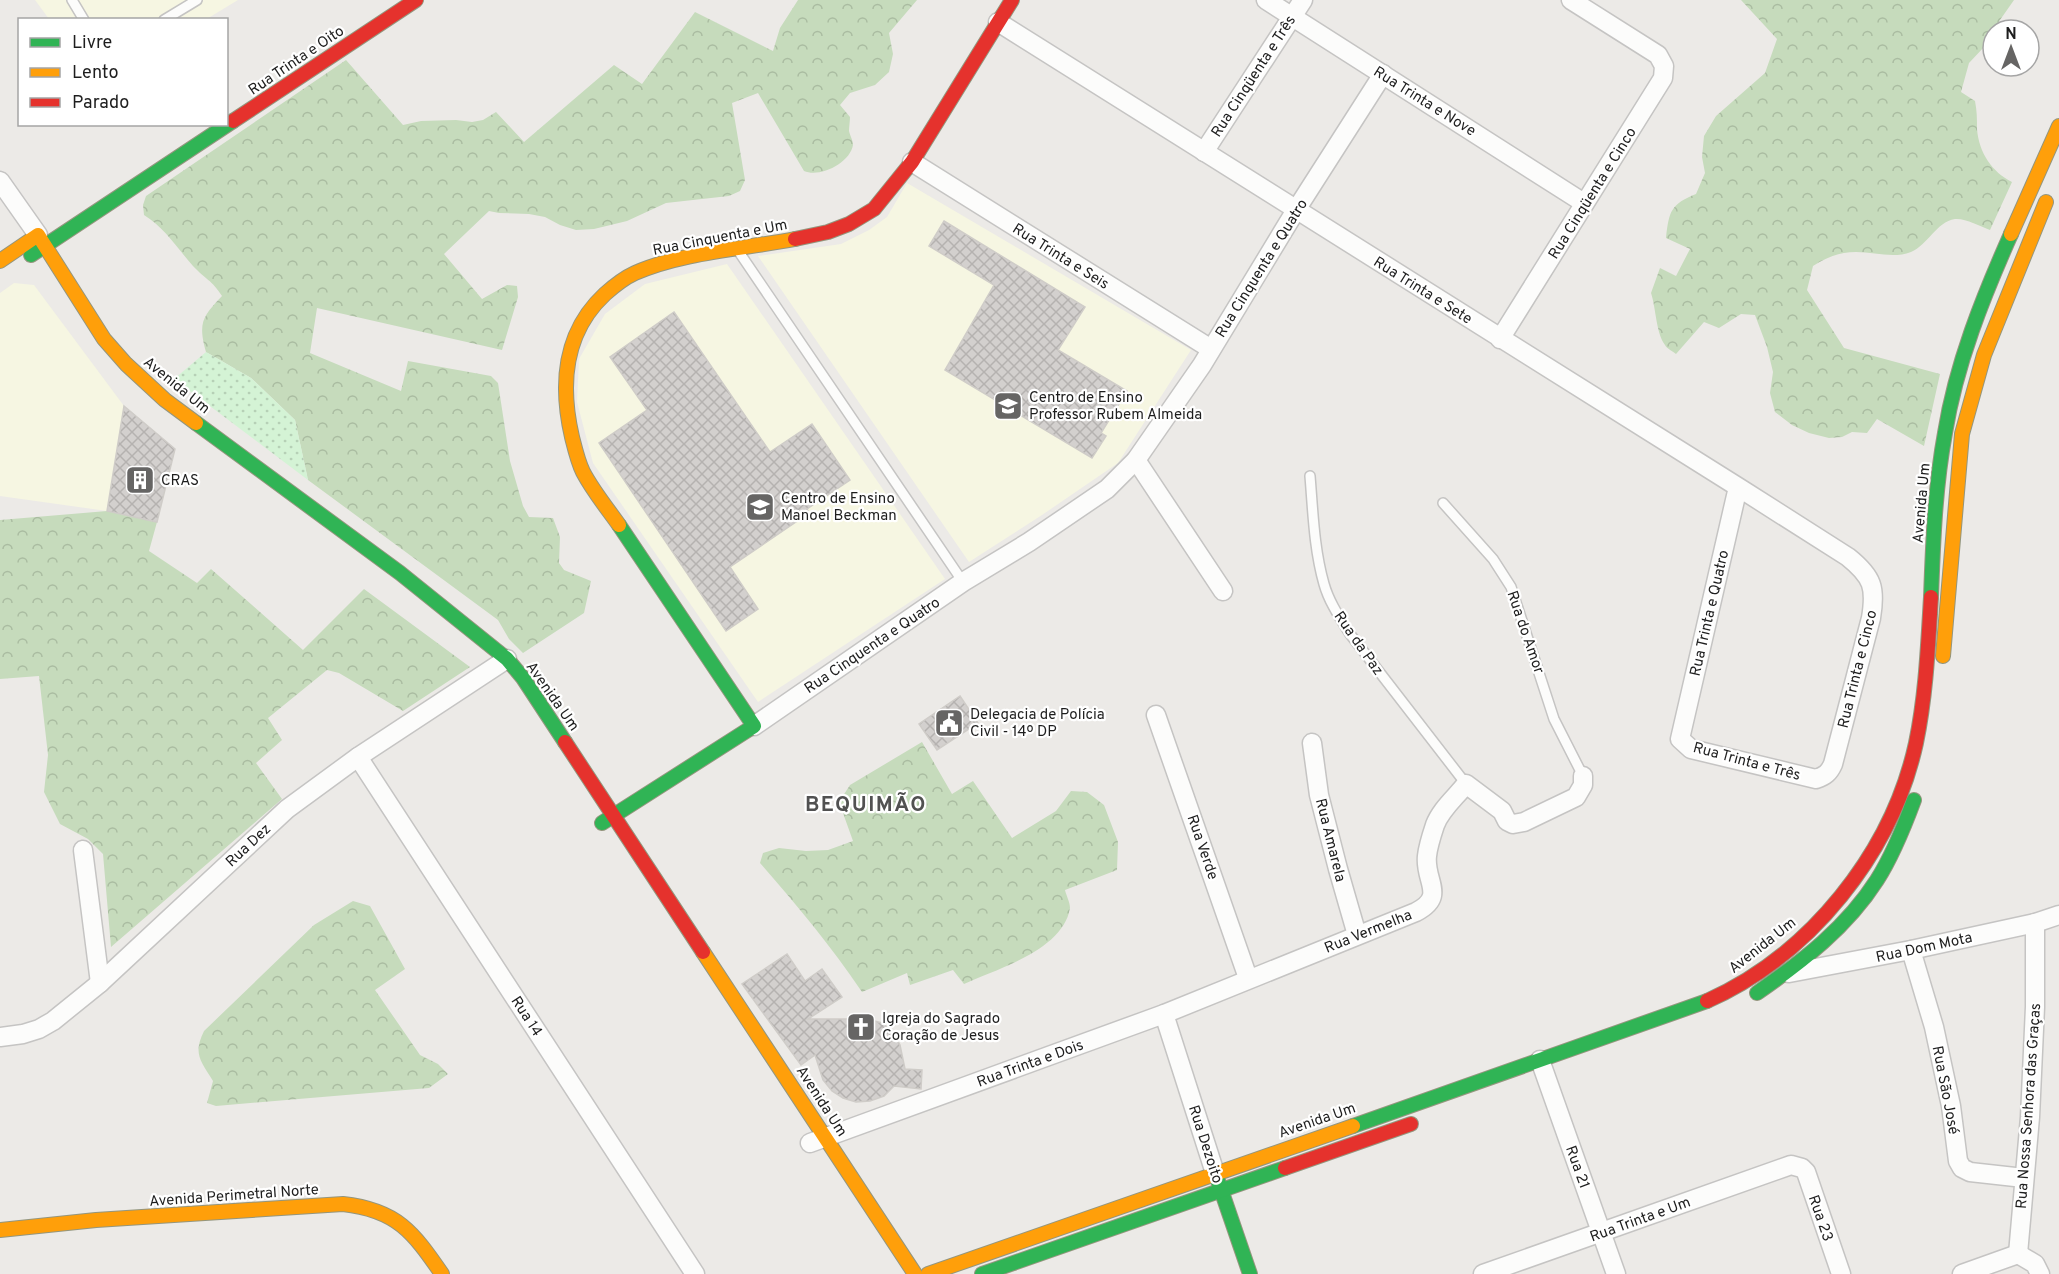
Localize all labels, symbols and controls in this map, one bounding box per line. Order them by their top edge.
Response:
street label: Rua Cinqüenta e Três [1208,12,1301,141]
legend [18,18,228,126]
north arrow [1981,18,2041,78]
street label: Rua Trinta e Oito [245,22,348,100]
text: N [2005,25,2017,45]
text: Livre [72,32,112,55]
text: Lento [72,62,118,85]
street label: Rua Trinta e Nove [1369,63,1479,141]
text: Parado [72,92,129,115]
street label: Rua Cinqüenta e Cinco [1545,124,1642,263]
street label: Rua Cinquenta e Quatro [1212,196,1313,342]
street label: Rua Cinquenta e Um [651,216,789,261]
street label: Rua Trinta e Seis [1008,220,1112,295]
street label: Rua Trinta e Sete [1369,253,1475,329]
street label: Avenida Um [139,353,213,419]
place label: Centro de Ensino Professor Rubem Almeida [1029,389,1202,425]
school or university icon: Centro de Ensino Professor Rubem Almeida [992,390,1024,422]
street label: Avenida Um [1910,462,1935,544]
building icon: CRAS [124,464,156,496]
place label: CRAS [161,472,199,491]
place label: Centro de Ensino Manoel Beckman [781,490,897,526]
school or university icon: Centro de Ensino Manoel Beckman [744,491,776,523]
street label: Rua Trinta e Quatro [1687,548,1734,678]
street label: Rua do Amor [1501,588,1548,677]
street label: Rua Cinquenta e Quatro [801,594,944,699]
street label: Rua da Paz [1329,608,1387,680]
street label: Rua Trinta e Cinco [1835,608,1882,730]
street label: Avenida Um [521,658,583,735]
place label: Delegacia de Polícia Civil - 14º DP [970,706,1105,742]
public building icon: Delegacia de Polícia Civil - 14º DP [933,707,965,739]
street label: Rua Trinta e Três [1691,739,1803,786]
district label: BEQUIMÃO [805,792,927,819]
street label: Rua Amarela [1310,797,1349,884]
street label: Rua Verde [1182,812,1222,883]
street label: Rua Dez [222,820,276,872]
street label: Rua Vermelha [1322,906,1415,959]
street label: Avenida Um [1725,914,1800,978]
street label: Rua Dom Mota [1874,929,1974,968]
street label: Rua 14 [506,993,546,1041]
street label: Rua Nossa Senhora das Graças [2013,1003,2046,1210]
place label: Igreja do Sagrado Coração de Jesus [882,1010,1000,1046]
church icon: Igreja do Sagrado Coração de Jesus [845,1011,877,1043]
street label: Rua Trinta e Dois [975,1036,1086,1093]
street label: Rua São José [1927,1044,1962,1136]
street label: Avenida Um [791,1063,851,1141]
street label: Avenida Um [1276,1099,1359,1143]
street label: Rua Dezoito [1183,1103,1226,1186]
street label: Rua 21 [1560,1143,1593,1192]
street label: Avenida Perimetral Norte [149,1181,320,1212]
street label: Rua Trinta e Um [1587,1193,1694,1247]
street label: Rua 23 [1803,1193,1836,1244]

